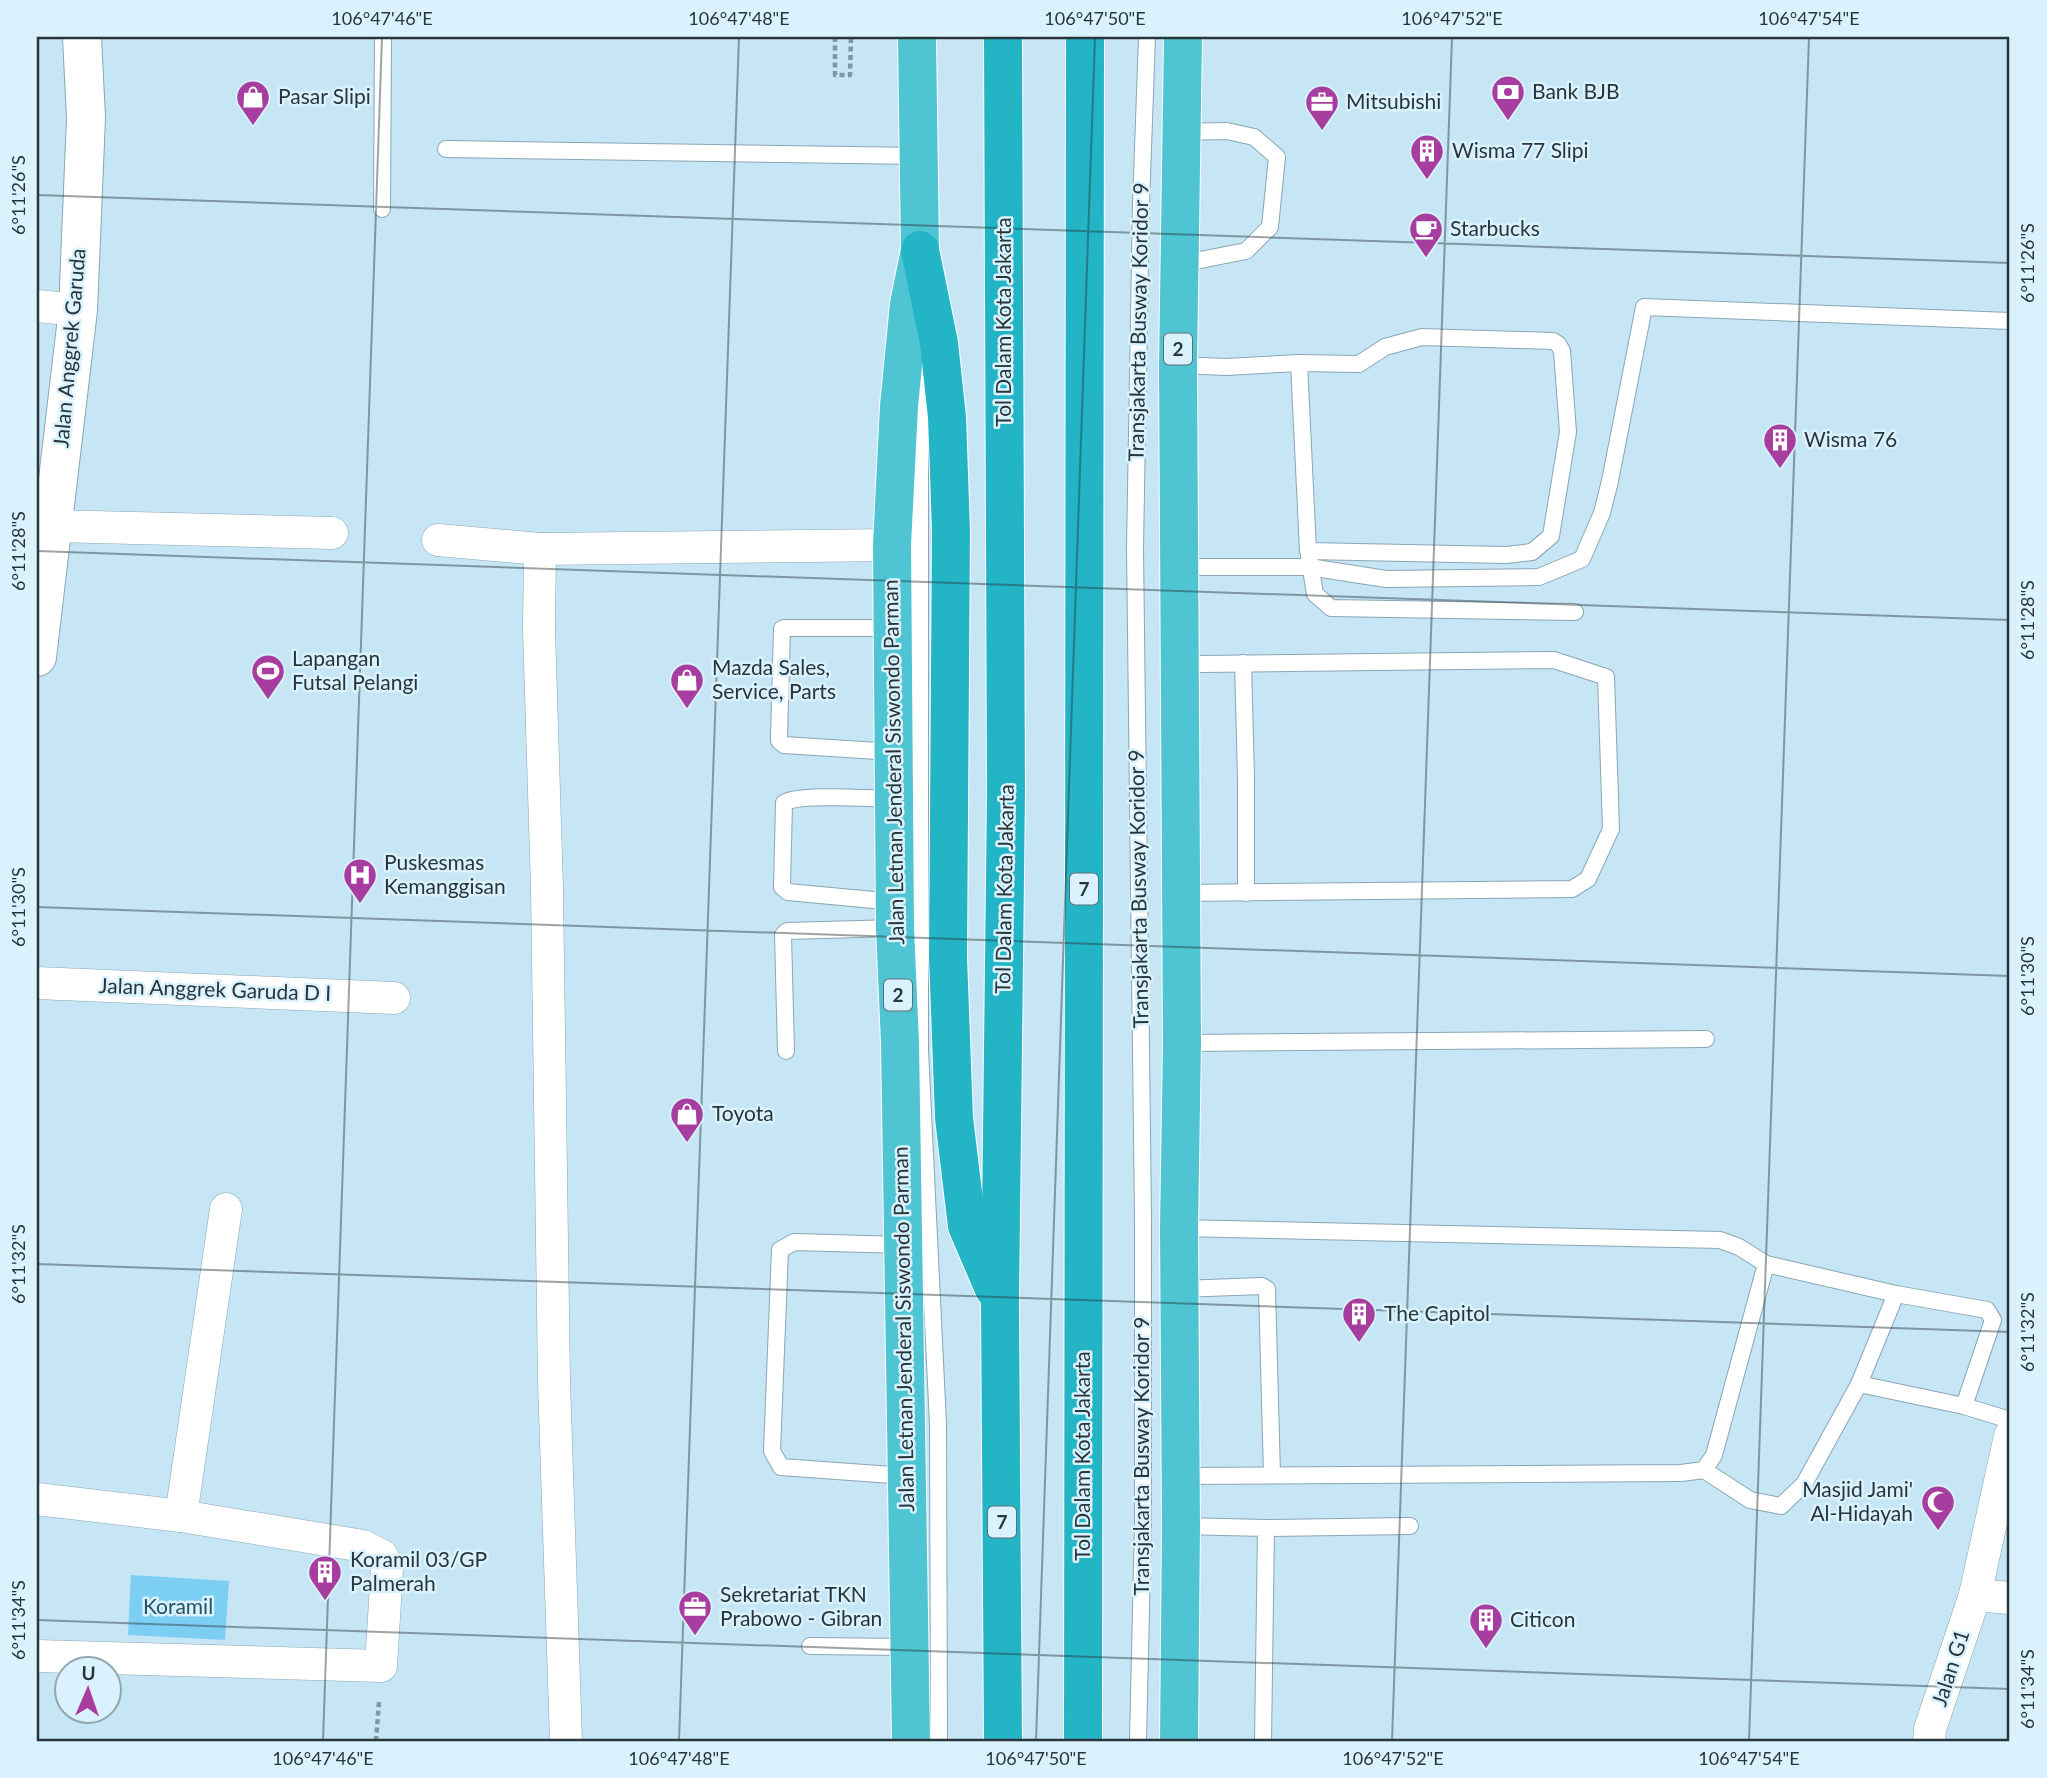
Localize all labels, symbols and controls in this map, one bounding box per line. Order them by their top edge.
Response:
text: 106°47'46"E [331,7,433,29]
text: 106°47'48"E [688,7,790,29]
text: 106°47'50"E [1044,7,1146,29]
text: 106°47'52"E [1401,7,1503,29]
text: 106°47'54"E [1758,7,1860,29]
bank icon: Bank BJB [1489,73,1527,122]
shop icon: Pasar Slipi [234,78,272,127]
place label: Bank BJB [1532,78,1619,103]
place label: Pasar Slipi [278,83,371,108]
office icon: Mitsubishi [1303,83,1341,132]
place label: Mitsubishi [1346,88,1441,113]
building icon: Wisma 77 Slipi [1408,132,1446,181]
place label: Wisma 77 Slipi [1452,137,1589,162]
text: 6°11'26"S [7,155,29,235]
street label: Transjakarta Busway Koridor 9 [1123,182,1152,462]
cafe icon: Starbucks [1407,210,1445,259]
place label: Starbucks [1450,215,1540,240]
street label: Tol Dalam Kota Jakarta [990,217,1015,427]
text: 6°11'26"S [2016,223,2038,303]
street label: Jalan Anggrek Garuda [47,247,90,449]
road number: 2 [1164,334,1192,364]
building icon: Wisma 76 [1761,421,1799,470]
place label: Wisma 76 [1804,426,1897,451]
text: 6°11'28"S [7,511,29,591]
street label: Jalan Letnan Jenderal Siswondo Parman [877,579,908,945]
text: 6°11'28"S [2016,580,2038,660]
place label: Lapangan Futsal Pelangi [292,645,418,694]
sports icon: Lapangan Futsal Pelangi [249,652,287,701]
place label: Mazda Sales, Service, Parts [712,654,836,703]
shop icon: Mazda Sales, Service, Parts [668,661,706,710]
street label: Transjakarta Busway Koridor 9 [1123,749,1152,1029]
street label: Tol Dalam Kota Jakarta [989,784,1018,994]
place label: Puskesmas Kemanggisan [384,849,506,898]
hospital icon: Puskesmas Kemanggisan [341,856,379,905]
text: 6°11'30"S [7,867,29,947]
road number: 7 [1070,874,1098,904]
text: 6°11'30"S [2016,936,2038,1016]
street label: Jalan Anggrek Garuda D I [98,972,332,1005]
road number: 2 [884,979,912,1010]
shop icon: Toyota [668,1095,706,1144]
place label: Toyota [712,1100,774,1125]
street label: Jalan Letnan Jenderal Siswondo Parman [887,1146,918,1512]
text: 6°11'32"S [7,1224,29,1304]
text: 6°11'32"S [2016,1292,2038,1372]
building icon: The Capitol [1340,1295,1378,1344]
place label: The Capitol [1384,1300,1490,1325]
street label: Transjakarta Busway Koridor 9 [1128,1317,1153,1595]
street label: Tol Dalam Kota Jakarta [1069,1351,1094,1561]
place label: Masjid Jami' Al-Hidayah [1802,1476,1913,1525]
mosque icon: Masjid Jami' Al-Hidayah [1919,1483,1957,1532]
road number: 7 [988,1506,1016,1538]
place label: Koramil 03/GP Palmerah [350,1546,487,1595]
building icon: Koramil 03/GP Palmerah [306,1553,344,1602]
text: 6°11'34"S [7,1580,29,1660]
place label: Sekretariat TKN Prabowo - Gibran [720,1581,882,1630]
office icon: Sekretariat TKN Prabowo - Gibran [676,1588,714,1637]
park label: Koramil [143,1593,213,1618]
building icon: Citicon [1467,1601,1505,1650]
place label: Citicon [1510,1606,1575,1631]
street label: Jalan G1 [1925,1626,1974,1709]
text: 6°11'34"S [2016,1649,2038,1729]
north arrow [52,1656,122,1726]
text: U [81,1661,96,1684]
text: 106°47'46"E [272,1747,374,1769]
text: 106°47'48"E [628,1747,730,1769]
text: 106°47'50"E [985,1747,1087,1769]
text: 106°47'52"E [1342,1747,1444,1769]
text: 106°47'54"E [1698,1747,1800,1769]

